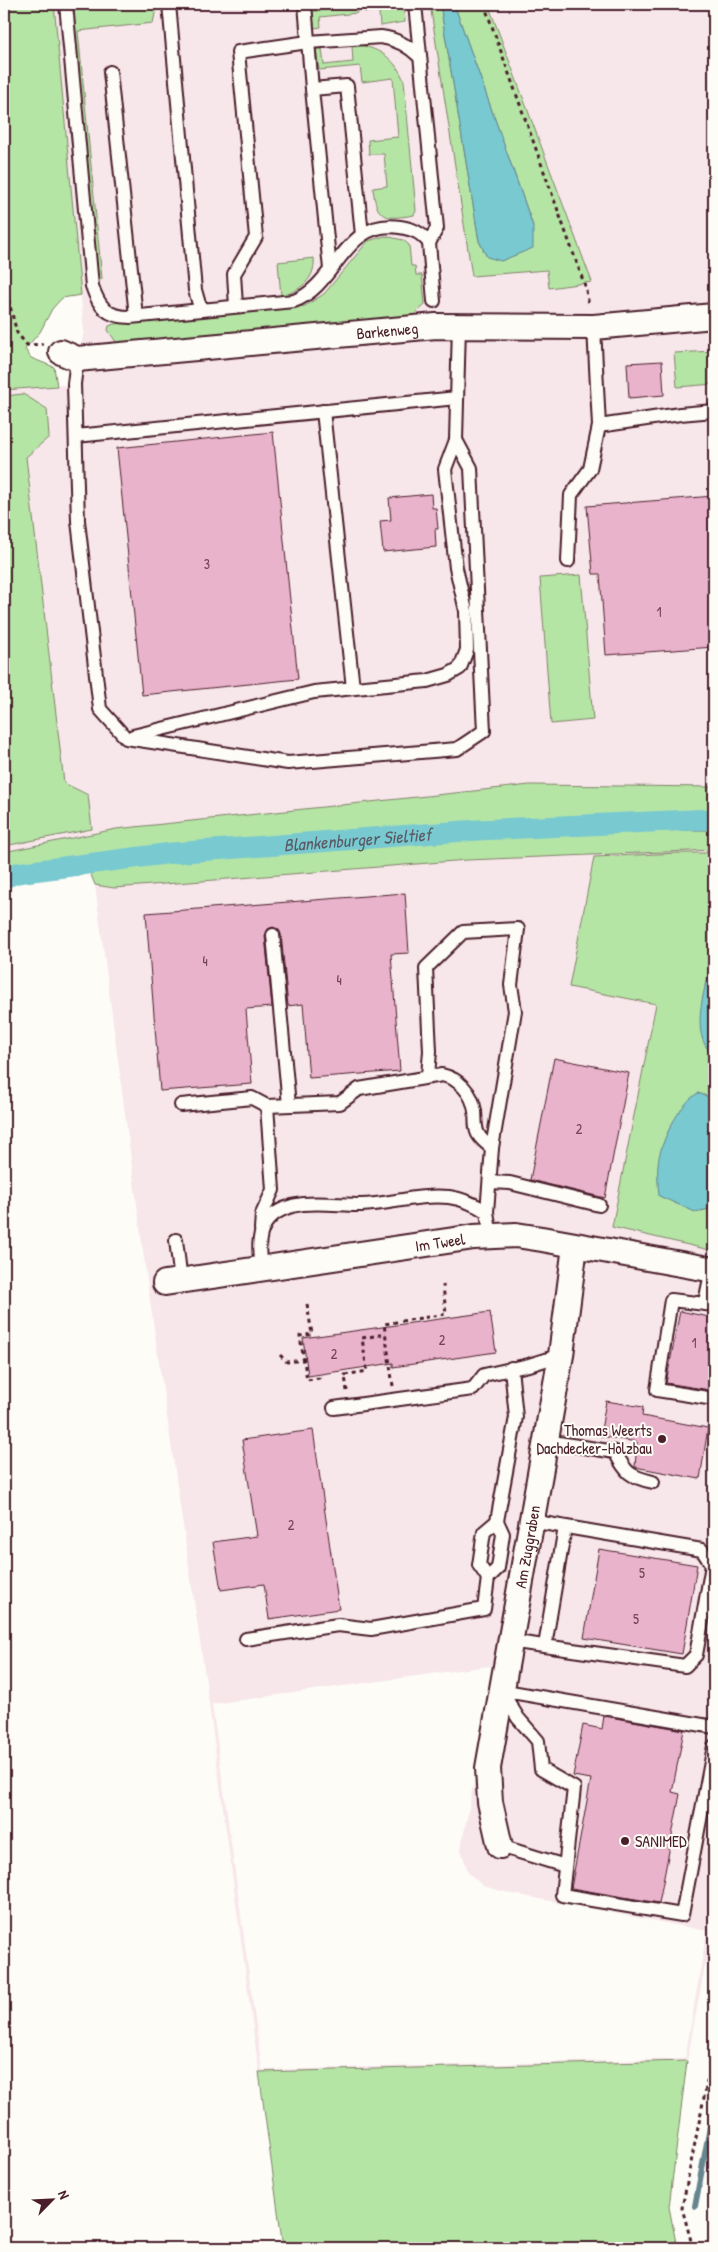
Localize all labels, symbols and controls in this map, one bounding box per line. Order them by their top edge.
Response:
street label: Barkenweg [355,317,419,344]
house number: 3 [204,554,210,573]
house number: 1 [656,602,662,621]
water label: Blankenburger Sieltief [283,821,435,857]
house number: 4 [202,951,208,970]
house number: 4 [336,970,342,989]
house number: 2 [576,1119,583,1138]
street label: Im Tweel [413,1227,467,1257]
house number: 2 [439,1330,446,1349]
house number: 1 [691,1333,697,1352]
house number: 2 [331,1344,338,1363]
place label: Thomas Weerts Dachdecker-Holzbau [536,1419,653,1459]
marker: Thomas Weerts Dachdecker-Holzbau [656,1433,668,1445]
street label: Am Zuggraben [509,1503,545,1590]
house number: 2 [288,1515,295,1534]
house number: 5 [639,1563,645,1582]
house number: 5 [633,1609,639,1628]
place label: SANIMED [635,1830,687,1852]
marker: SANIMED [619,1835,631,1847]
north arrow [28,2174,78,2224]
text: N [54,2187,75,2202]

